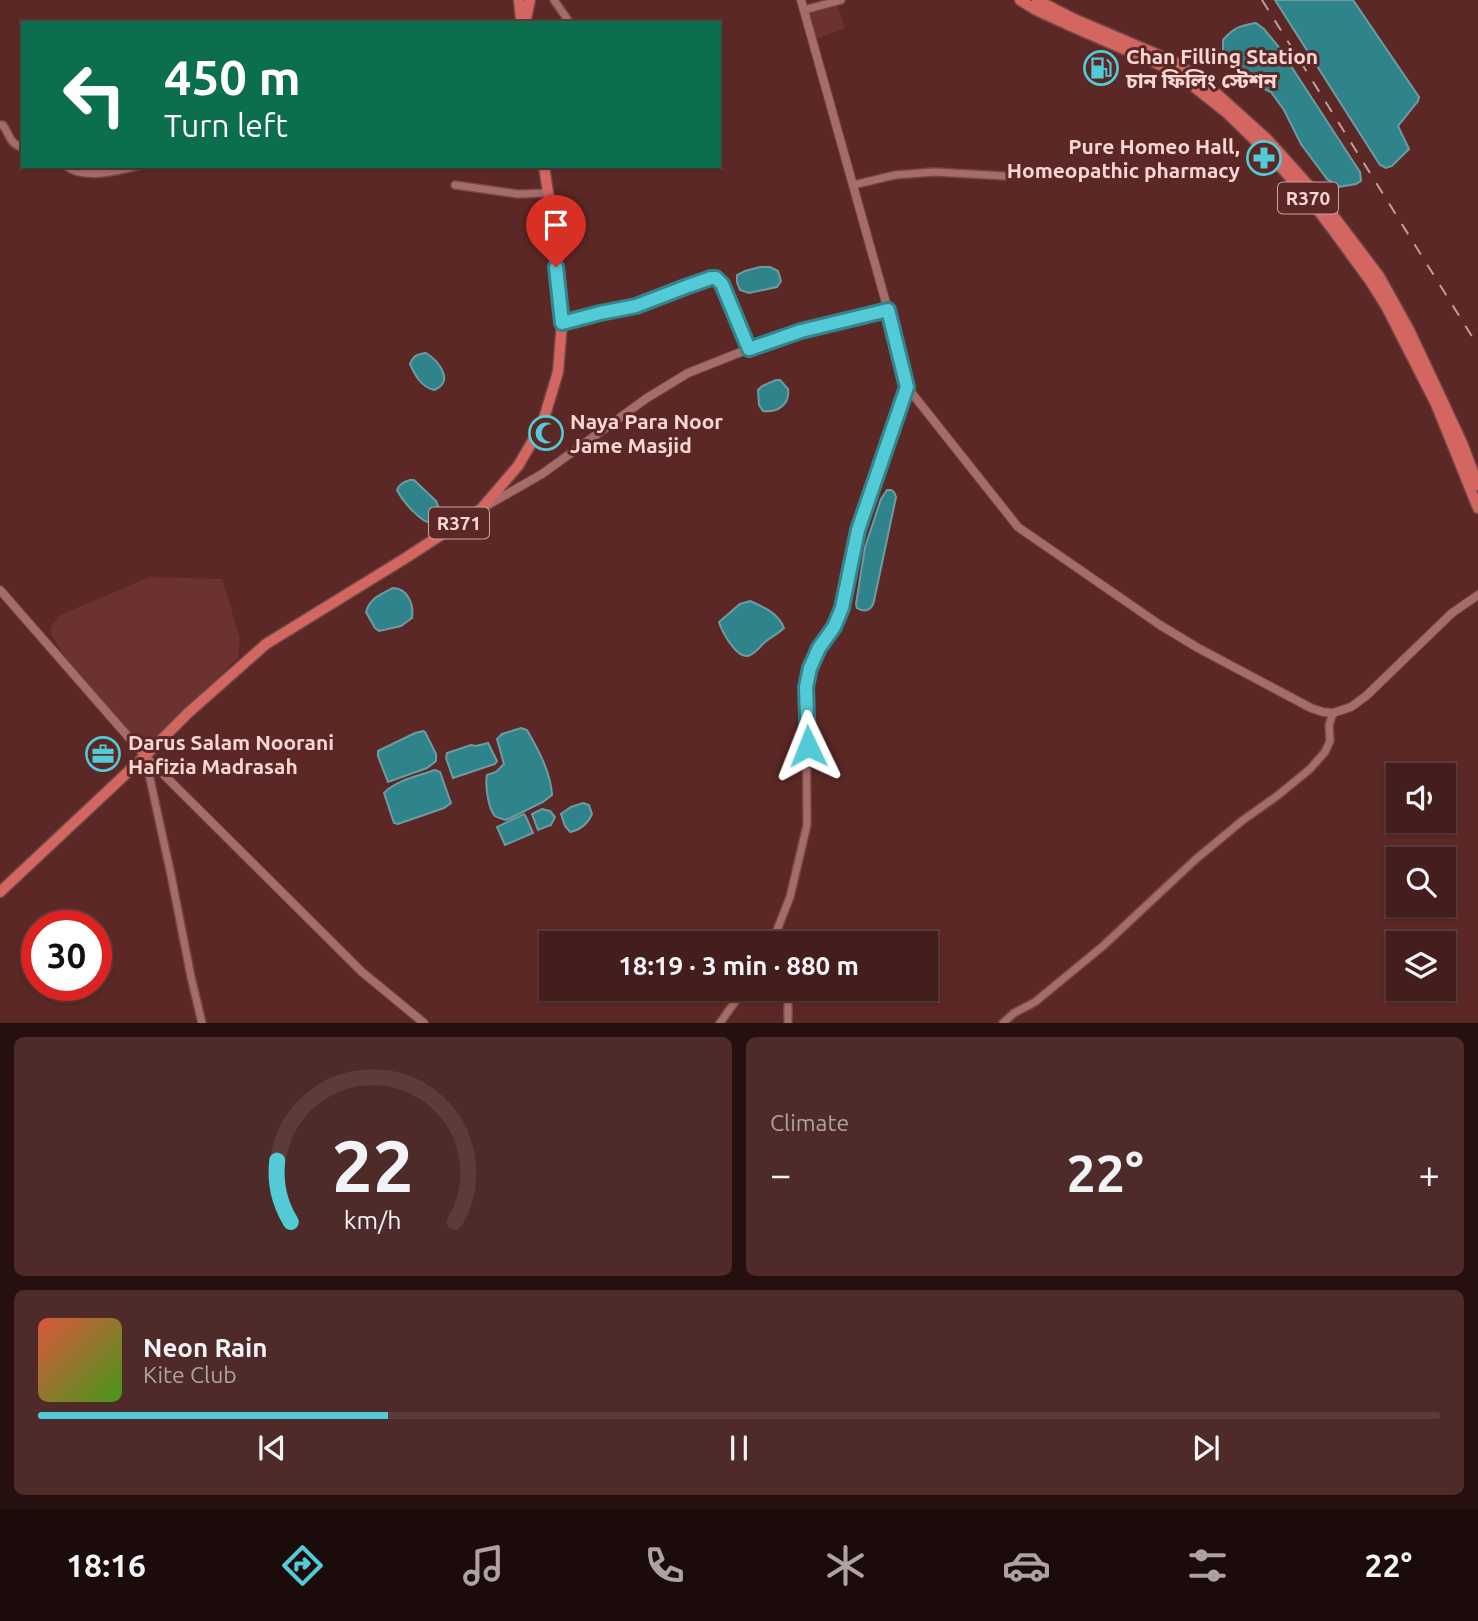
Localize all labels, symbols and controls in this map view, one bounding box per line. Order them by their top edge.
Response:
place label: Chan Filling Station চান ফিলিং স্টেশন [1125,44,1318,92]
icon: left [49,49,140,140]
text: 450 m [164,49,301,104]
fuel station icon: Chan Filling Station চান ফিলিং স্টেশন [1082,49,1120,87]
text: Turn left [164,107,288,143]
place label: Pure Homeo Hall, Homeopathic pharmacy [1007,134,1240,182]
pharmacy icon: Pure Homeo Hall, Homeopathic pharmacy [1245,139,1283,177]
road number: R370 [1278,182,1338,214]
pin [526,195,586,267]
icon: arrive [537,206,575,244]
place label: Naya Para Noor Jame Masjid [570,409,723,457]
mosque icon: Naya Para Noor Jame Masjid [527,414,565,452]
road number: R371 [429,508,489,538]
position arrow [771,709,845,783]
place label: Darus Salam Noorani Hafizia Madrasah [128,730,334,778]
office icon: Darus Salam Noorani Hafizia Madrasah [84,735,122,773]
map controls [1386,763,1456,1001]
button: sound [1386,763,1456,833]
button: search [1386,847,1456,917]
speed limit sign: 30 [21,910,112,1001]
button: layers [1386,931,1456,1001]
text: 18:19 · 3 min · 880 m [618,951,859,980]
text: Climate [770,1110,849,1135]
text: 22 [332,1125,414,1207]
text: 22° [1066,1144,1144,1202]
text: − [770,1153,791,1195]
text: + [1419,1153,1440,1195]
text: km/h [344,1206,402,1234]
text: Neon Rain [143,1333,268,1362]
text: Kite Club [143,1362,237,1387]
icon: previous [253,1429,291,1467]
icon: pause [720,1429,758,1467]
icon: next [1187,1429,1225,1467]
icon: directions [278,1541,327,1590]
icon: music [459,1541,508,1590]
icon: phone [640,1541,689,1590]
icon: climate [821,1541,870,1590]
icon: car [1002,1541,1051,1590]
icon: filters [1183,1541,1232,1590]
text: 18:16 [66,1547,146,1583]
text: 22° [1365,1547,1412,1583]

